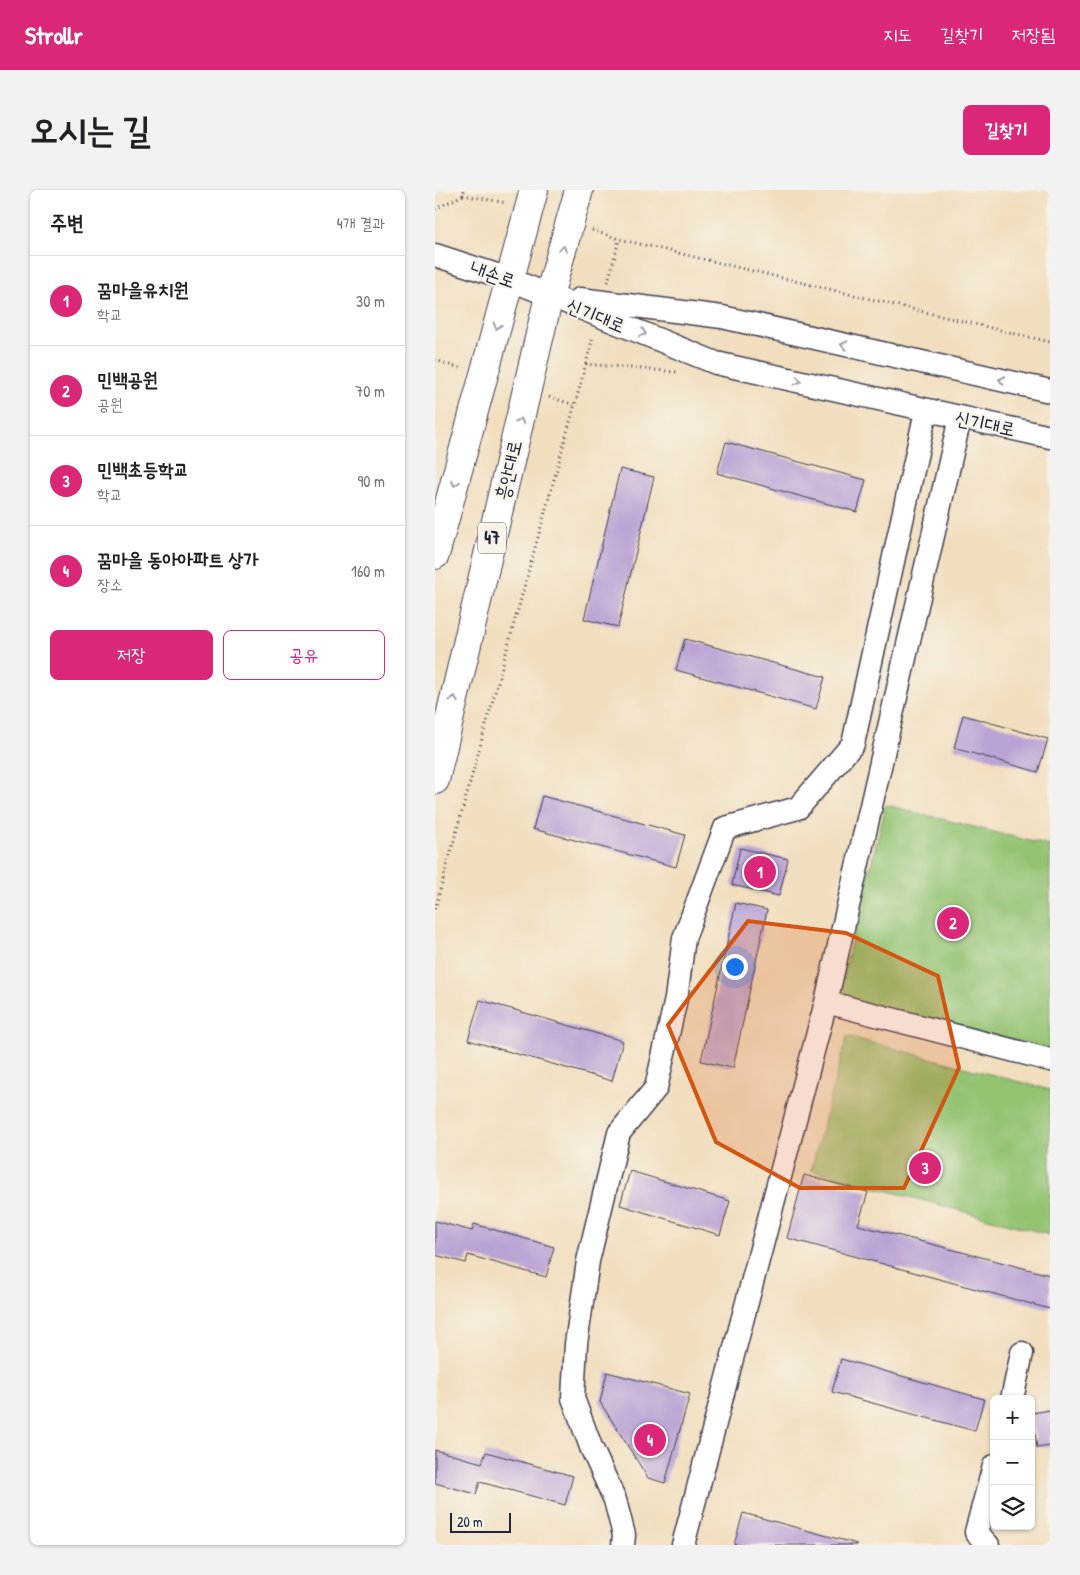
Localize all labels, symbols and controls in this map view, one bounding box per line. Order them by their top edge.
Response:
text: Strollr [25,19,83,51]
text: 지도 [883,22,912,47]
text: 길찾기 [940,22,984,47]
text: 저장됨 [1012,22,1055,47]
button: 길찾기 [963,105,1050,155]
text: 오시는 길 [30,106,151,153]
text: 주변 [50,208,84,237]
text: 4개 결과 [337,212,385,234]
one-way arrow [557,245,567,253]
street label: 내손로 [467,254,519,294]
text: 꿈마을유치원 [97,276,189,302]
text: 1 [63,290,69,312]
text: 30 m [356,290,385,312]
street label: 신기대로 [563,291,629,339]
text: 학교 [97,303,123,325]
one-way arrow [492,322,503,330]
one-way arrow [638,327,647,338]
one-way arrow [839,340,848,351]
text: 민백공원 [97,366,158,392]
one-way arrow [793,375,802,386]
one-way arrow [998,375,1007,386]
text: 2 [62,380,70,402]
text: 70 m [355,380,385,402]
text: 공원 [97,393,123,415]
street label: 신기대로 [952,404,1018,442]
one-way arrow [514,417,525,426]
street label: 흥안대로 [488,437,528,503]
text: 민백초등학교 [97,456,189,482]
text: 3 [62,470,70,492]
text: 90 m [357,470,385,492]
one-way arrow [450,478,460,486]
text: 학교 [97,483,123,505]
road number: 47 [478,522,506,553]
text: 꿈마을 동아아파트 상가 [97,546,259,572]
text: 4 [63,560,69,582]
text: 160 m [351,560,385,582]
text: 장소 [97,573,123,595]
button: 저장 [50,630,213,680]
button: 공유 [223,630,385,680]
one-way arrow [448,694,459,703]
pin: 1 [744,853,776,891]
pin: 2 [937,904,969,942]
your location [722,954,748,980]
pin: 3 [909,1149,941,1187]
map controls [990,1395,1035,1530]
button: + [990,1395,1035,1440]
pin: 4 [634,1421,666,1459]
button: − [990,1440,1035,1485]
button: layers [990,1485,1035,1530]
scale bar [450,1510,511,1533]
text: 20 m [457,1512,483,1531]

